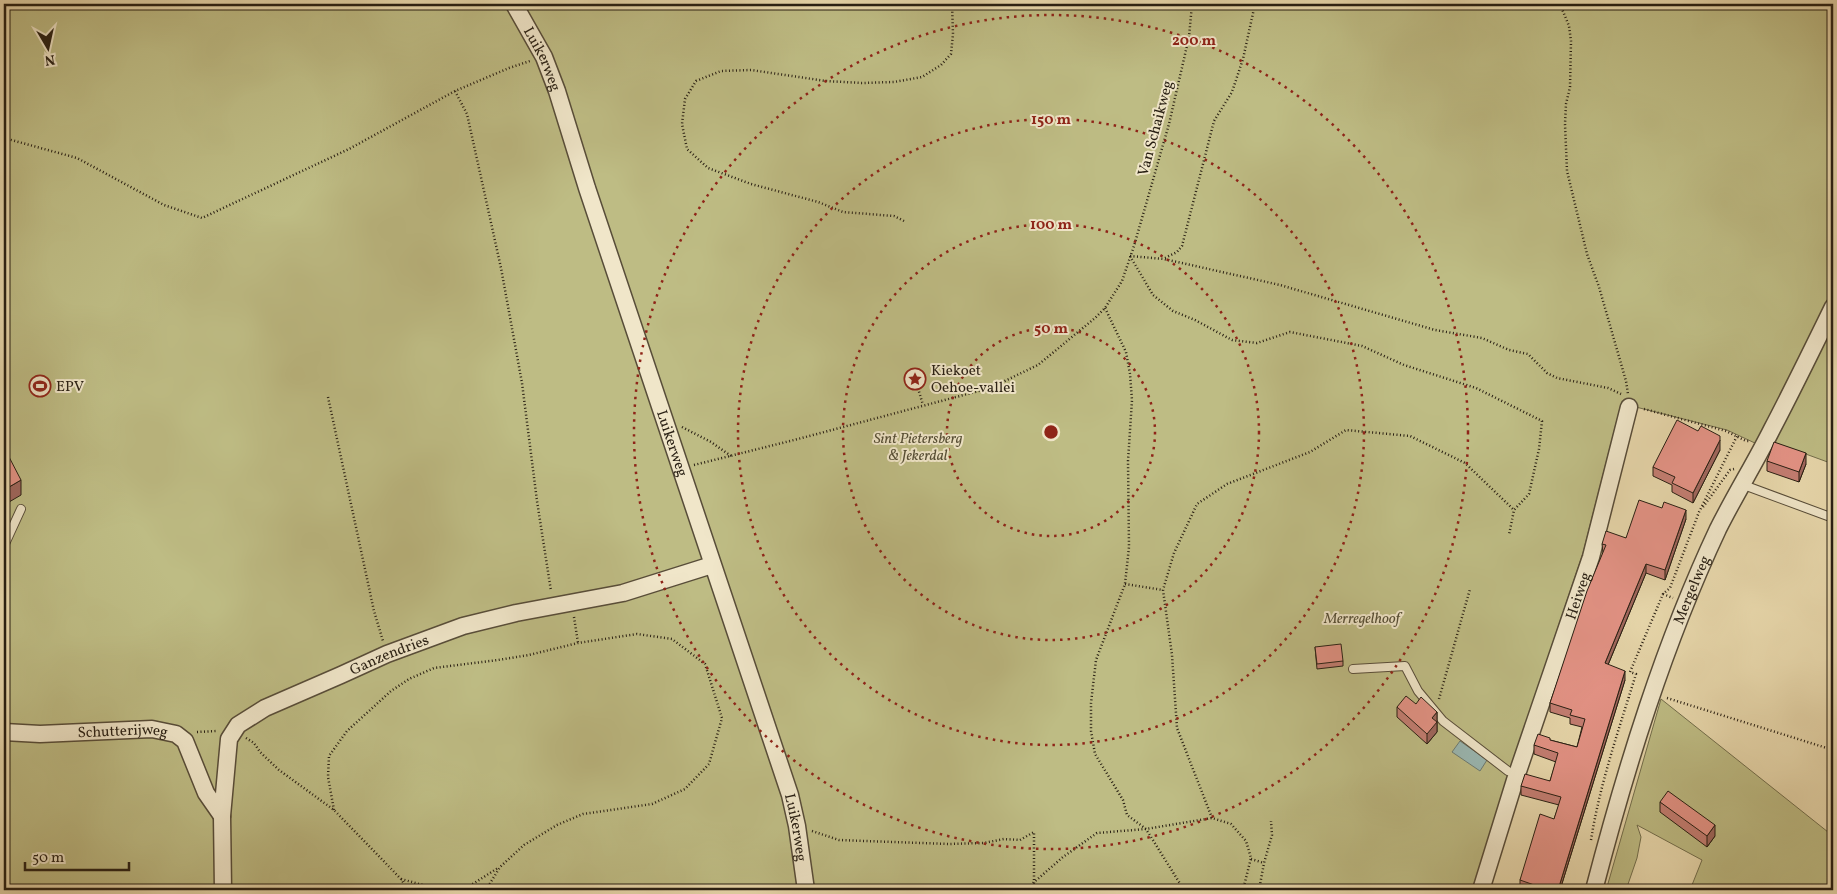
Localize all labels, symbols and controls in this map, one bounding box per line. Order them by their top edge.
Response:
north arrow [22,22,72,72]
street label: Luikerweg [517,23,565,95]
text: 200 m [1172,31,1216,52]
text: N [43,49,56,70]
street label: Van Schaikweg [1134,78,1179,179]
text: 150 m [1031,110,1071,131]
text: 100 m [1030,215,1073,236]
text: 50 m [1034,319,1068,340]
place label: Kiekoet Oehoe-vallei [931,361,1015,399]
place icon: Kiekoet Oehoe-vallei [903,367,927,391]
sports icon: EPV [28,374,52,398]
place label: EPV [56,377,84,398]
street label: Luikerweg [650,408,692,480]
centre of rings [1042,423,1060,441]
park label: Sint Pietersberg & Jekerdal [874,429,963,467]
street label: Mergelweg [1669,552,1717,628]
street label: Heiweg [1561,569,1597,623]
park label: Merregelhoof [1323,609,1403,630]
street label: Ganzendries [347,630,432,682]
street label: Schutterijweg [77,720,170,744]
street label: Luikerweg [778,792,811,864]
scale bar [25,839,129,871]
text: 50 m [32,848,64,869]

